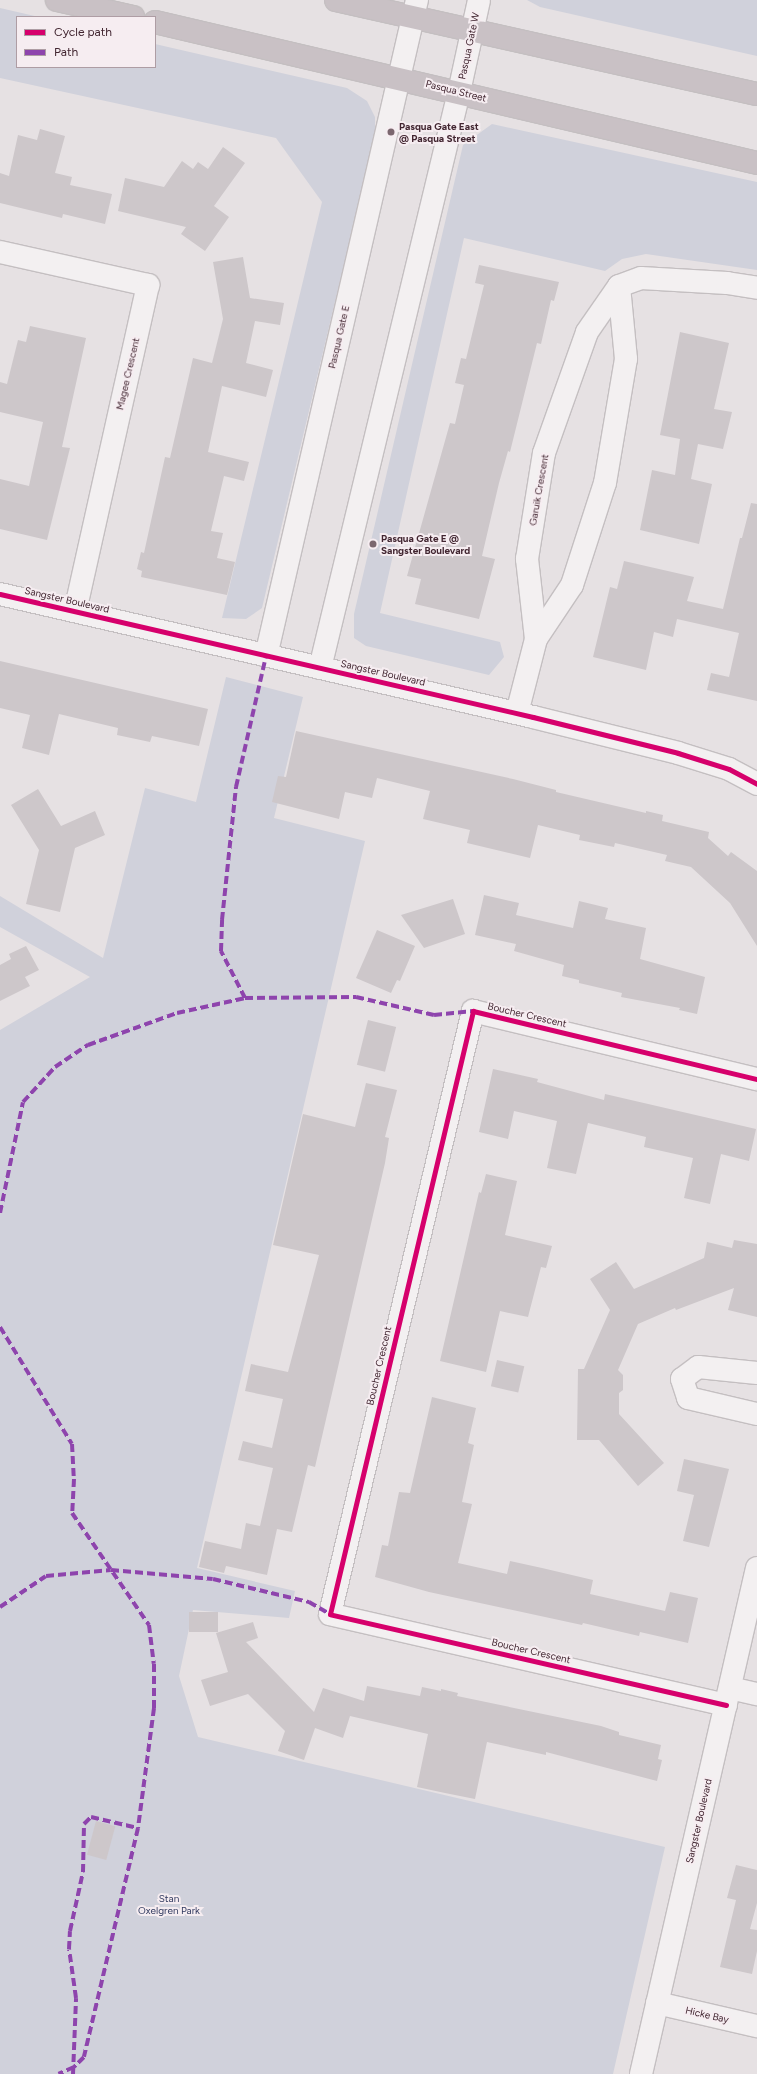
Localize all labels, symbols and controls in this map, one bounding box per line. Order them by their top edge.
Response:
street label: Pasqua Gate W [456,11,482,81]
legend [16,16,156,68]
text: Cycle path [54,25,112,39]
text: Path [54,45,78,59]
street label: Pasqua Street [424,78,488,104]
place label: Pasqua Gate East @ Pasqua Street [399,120,479,144]
marker: Pasqua Gate East @ Pasqua Street [386,127,396,137]
street label: Pasqua Gate E [326,304,352,370]
street label: Magee Crescent [114,337,142,411]
street label: Garuik Crescent [527,453,551,527]
place label: Pasqua Gate E @ Sangster Boulevard [381,532,470,556]
marker: Pasqua Gate E @ Sangster Boulevard [368,539,378,549]
street label: Sangster Boulevard [23,584,111,616]
street label: Sangster Boulevard [339,657,427,689]
street label: Boucher Crescent [486,1000,568,1030]
street label: Boucher Crescent [364,1325,394,1407]
street label: Boucher Crescent [490,1636,572,1666]
street label: Sangster Boulevard [683,1777,715,1865]
park label: Stan Oxelgren Park [138,1892,200,1916]
street label: Hicke Bay [684,2004,730,2026]

